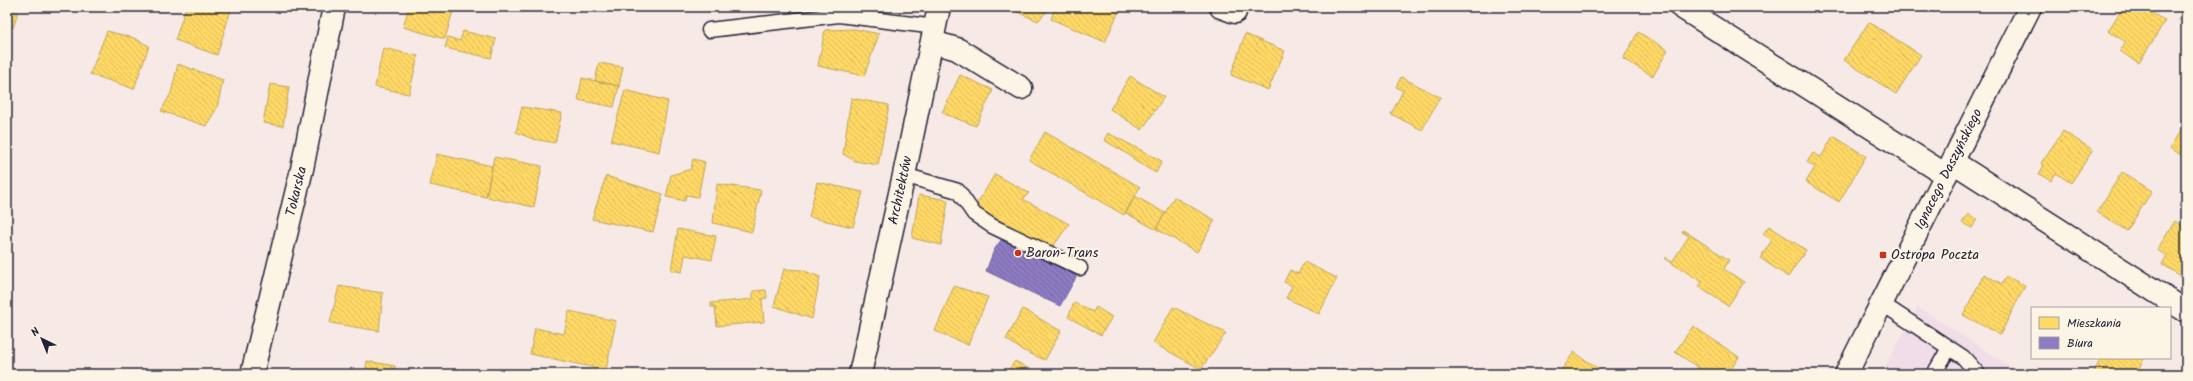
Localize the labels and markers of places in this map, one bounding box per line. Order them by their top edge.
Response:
place label: Baron-Trans [1026,242,1098,264]
place label: Ostropa Poczta [1891,244,1979,266]
marker: Baron-Trans [1013,248,1023,258]
marker: Ostropa Poczta [1878,250,1888,260]

